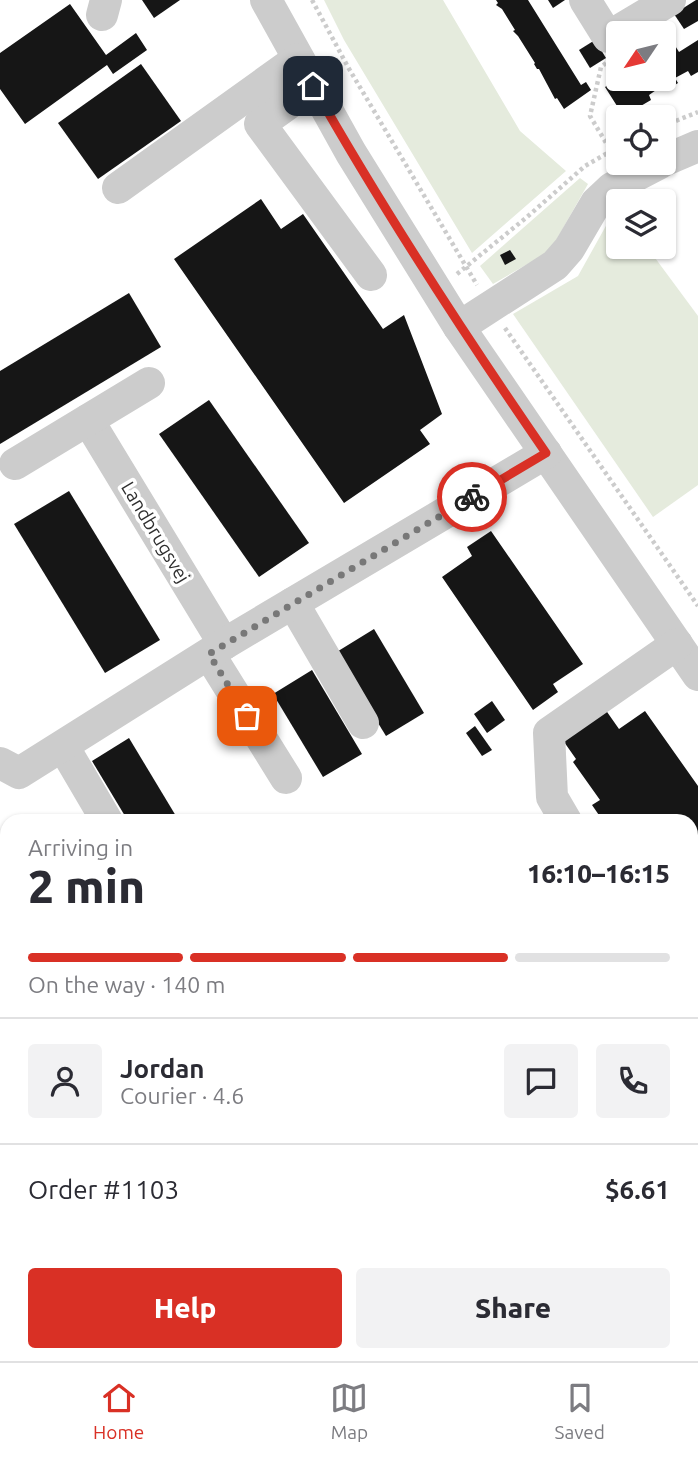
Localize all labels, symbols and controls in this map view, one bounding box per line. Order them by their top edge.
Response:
north arrow [606,21,676,91]
map controls [606,21,676,259]
pin [283,56,343,116]
icon: home [294,67,332,105]
button: locate [606,105,676,175]
button: layers [606,189,676,259]
courier [437,462,507,532]
street label: Landbrugsvej [117,477,195,587]
icon: bike [453,478,491,516]
pin [217,686,277,746]
icon: bag [228,697,266,735]
text: Arriving in [28,835,133,860]
text: 16:10–16:15 [527,859,670,888]
text: 2 min [28,860,145,912]
text: On the way · 140 m [28,972,225,997]
button: person [28,1044,102,1118]
button: chat [504,1044,578,1118]
button: phone [596,1044,670,1118]
text: Jordan [120,1054,205,1083]
text: Courier · 4.6 [120,1083,244,1108]
text: Order #1103 [28,1175,179,1204]
text: $6.61 [605,1175,670,1204]
button: Help [28,1268,342,1348]
button: Share [356,1268,670,1348]
tab: Home [93,1379,144,1443]
tab: Map [330,1379,368,1443]
tab: Saved [554,1379,605,1443]

